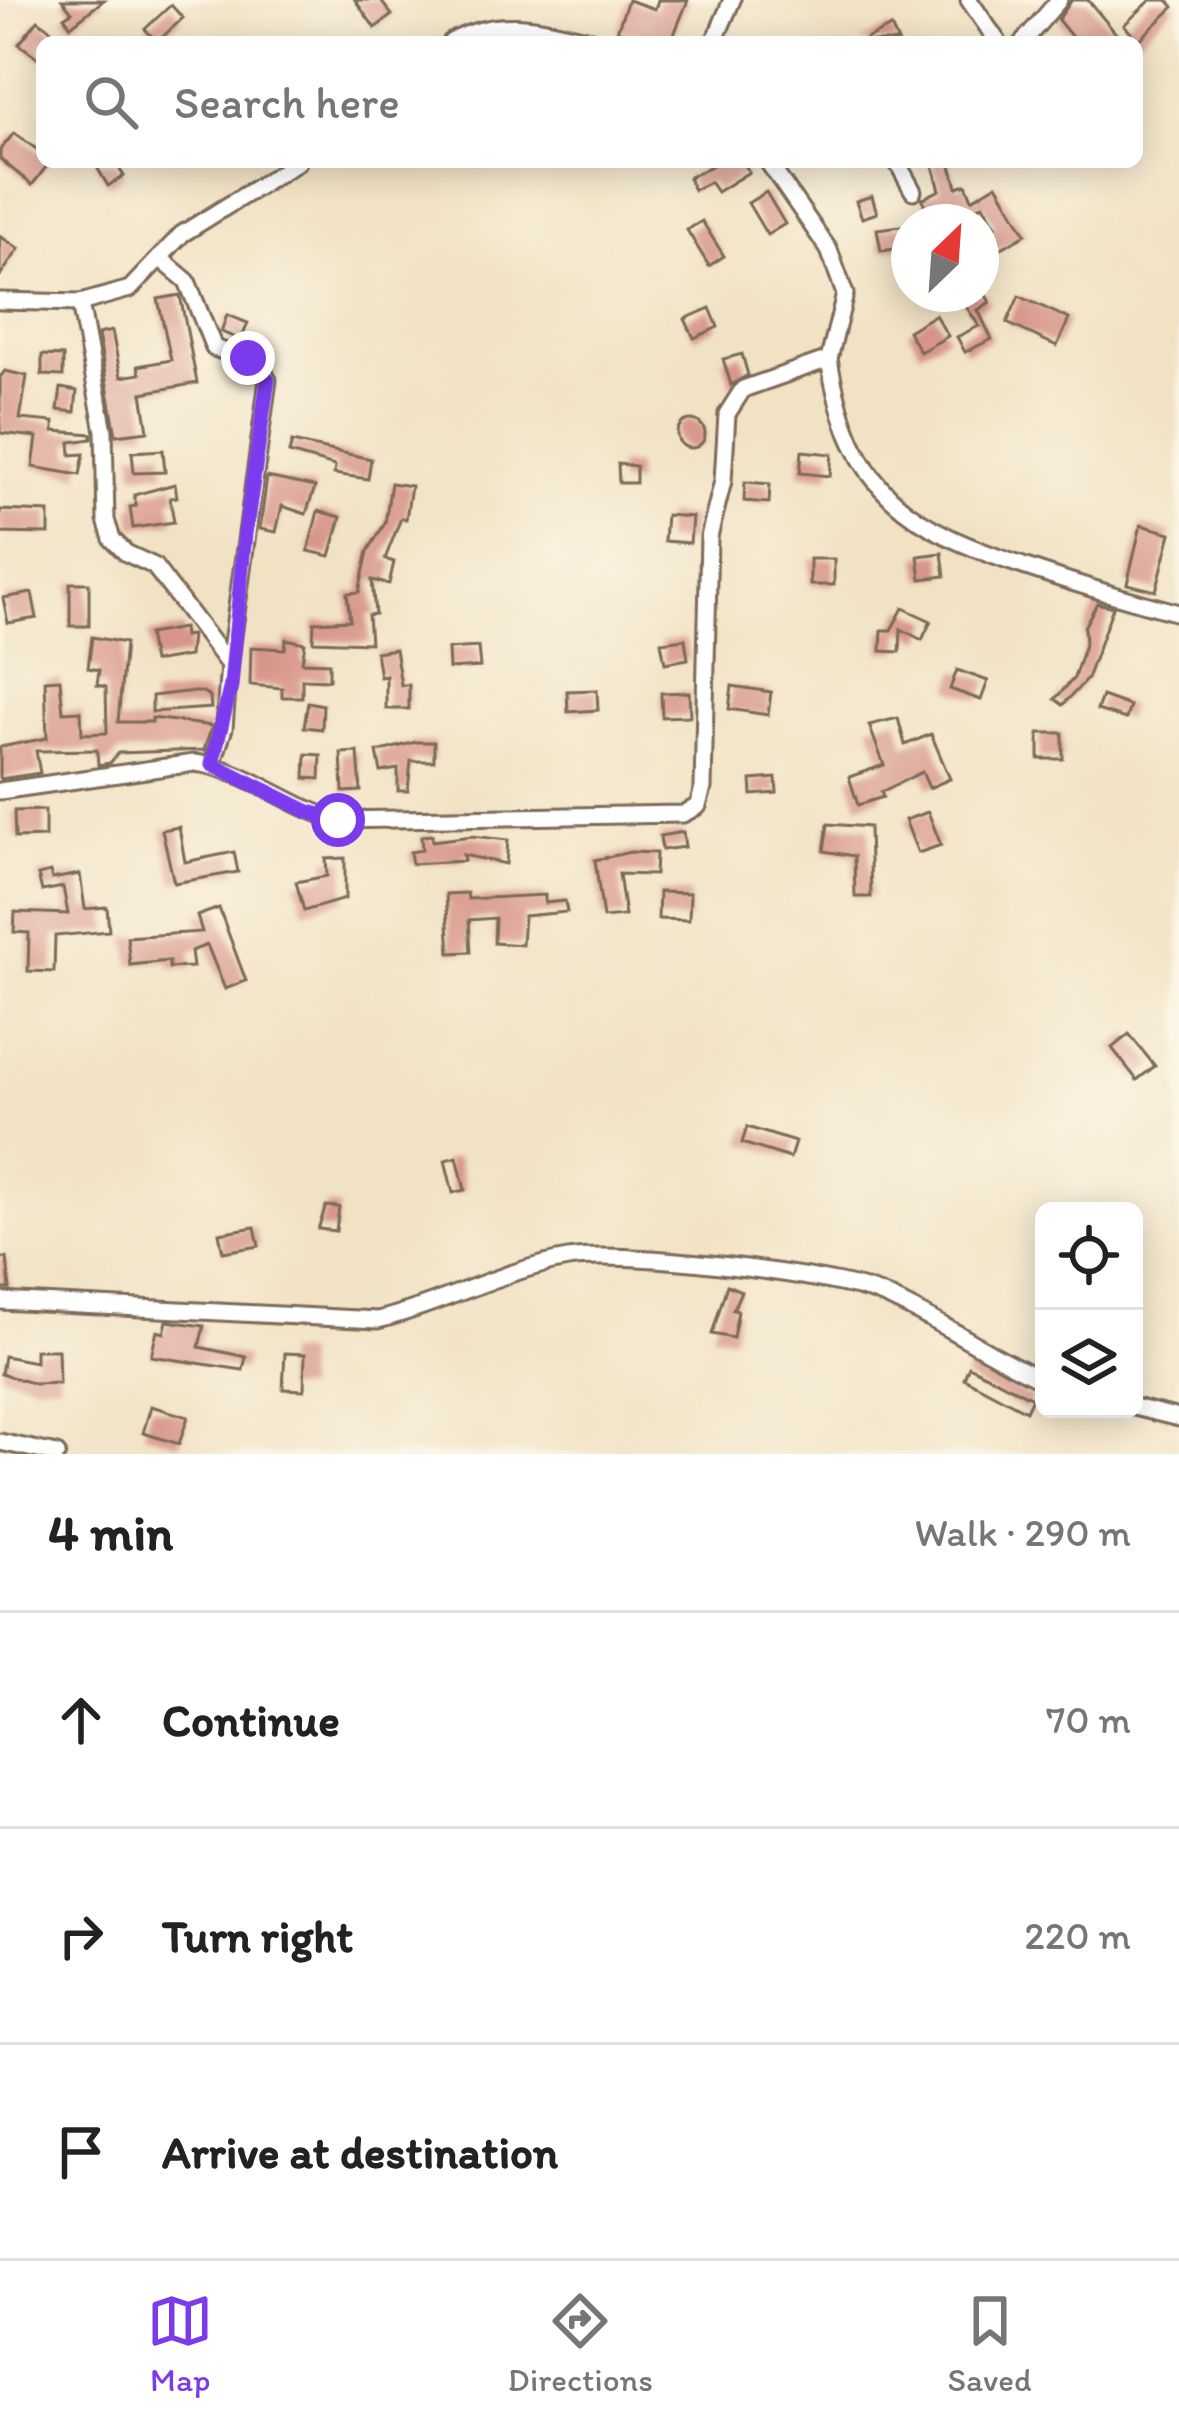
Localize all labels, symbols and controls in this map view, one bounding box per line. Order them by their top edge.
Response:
search box [36,36,1143,168]
icon: search [78,69,144,135]
text: Search here [174,75,400,129]
north arrow [891,204,999,312]
route end [221,331,275,385]
route start [311,793,365,847]
map controls [1035,1202,1143,1418]
button: locate [1035,1202,1143,1310]
button: layers [1035,1310,1143,1418]
text: 4 min [48,1502,173,1563]
text: Walk · 290 m [914,1509,1131,1556]
icon: ahead [48,1687,114,1753]
text: Continue [162,1693,340,1747]
text: 70 m [1046,1696,1131,1743]
icon: right [48,1903,114,1969]
text: Turn right [162,1909,353,1963]
text: 220 m [1024,1912,1131,1959]
icon: arrive [48,2119,114,2185]
text: Arrive at destination [162,2125,558,2179]
tab: Map [147,2288,213,2399]
tab: Directions [508,2288,653,2399]
tab: Saved [948,2288,1032,2399]

